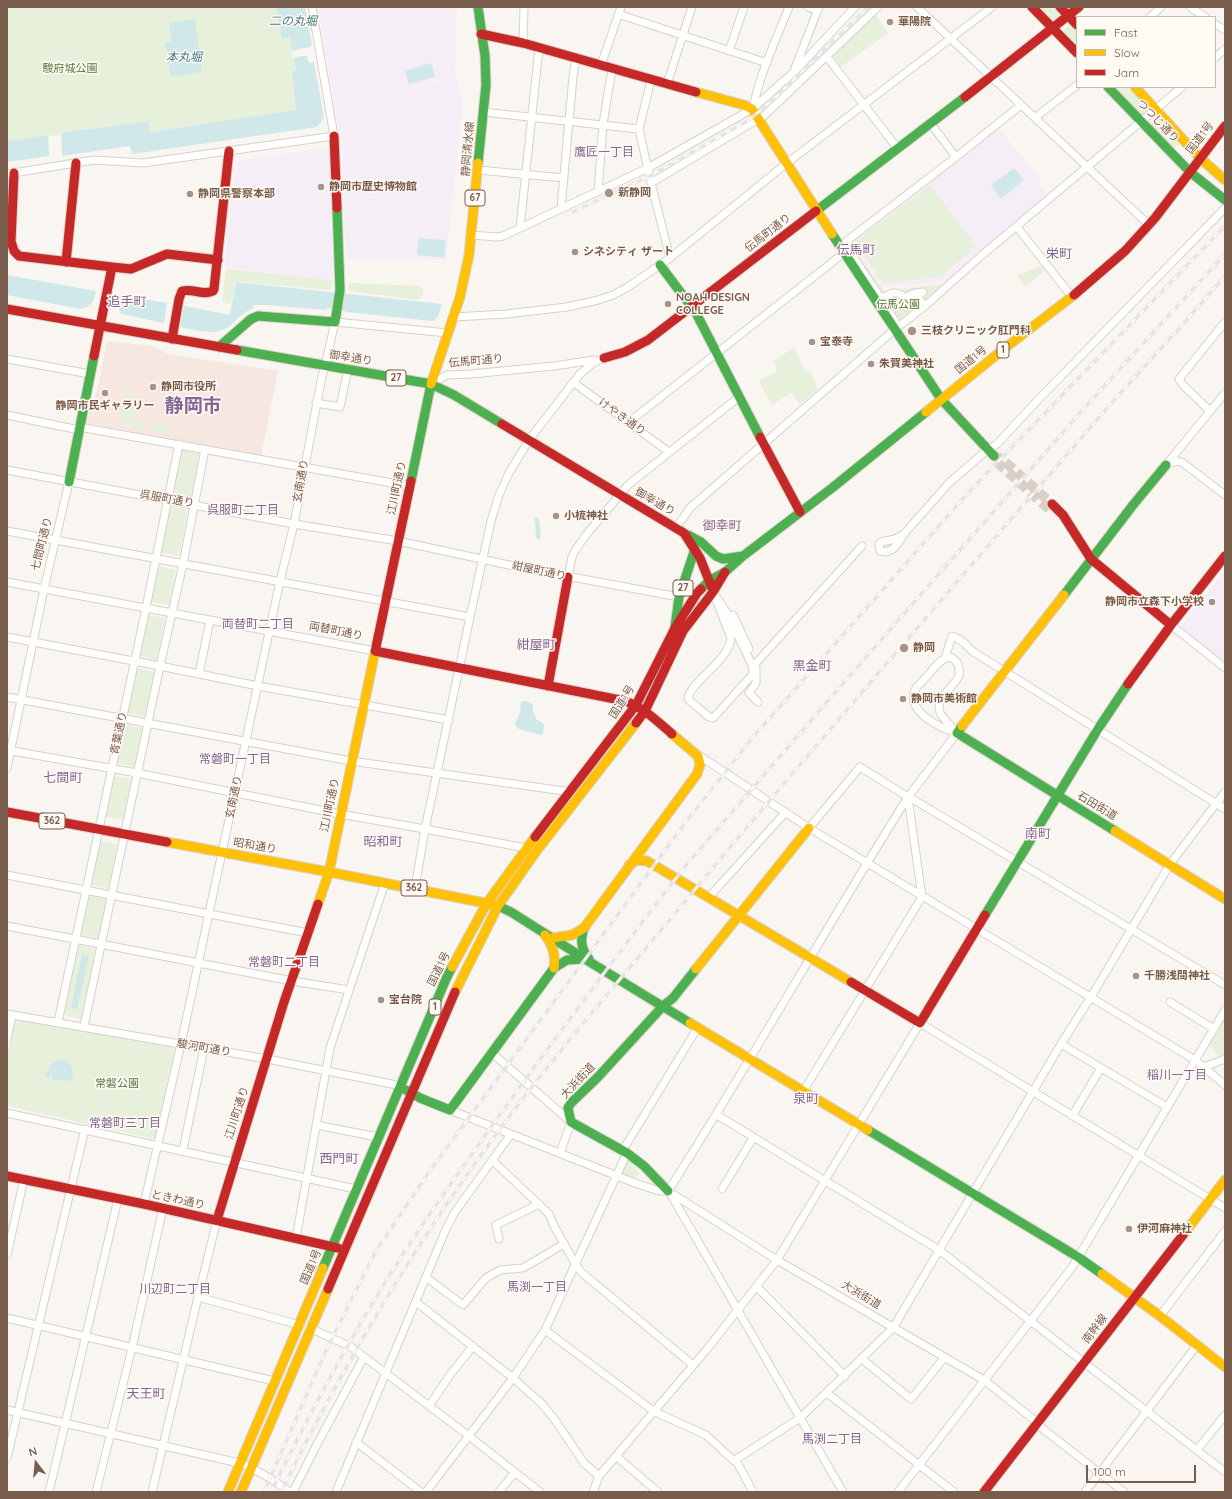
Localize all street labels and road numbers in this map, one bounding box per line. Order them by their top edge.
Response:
street label: つつじ通り [1134,97,1182,145]
street label: 国道1号 [1183,119,1217,157]
street label: 静岡清水線 [459,121,477,177]
road number: 67 [465,190,485,206]
street label: 伝馬町通り [742,211,794,255]
road number: 1 [997,342,1009,358]
street label: 国道1号 [952,343,990,377]
street label: 御幸通り [328,348,374,368]
street label: 伝馬町通り [448,352,504,370]
road number: 27 [386,370,406,386]
street label: けやき通り [596,395,648,439]
street label: 玄南通り [291,458,311,504]
street label: 江川町通り [385,460,409,516]
street label: 御幸通り [633,485,677,519]
street label: 呉服町通り [139,488,195,510]
street label: 七間町通り [29,516,55,572]
street label: 紺屋町通り [511,559,567,583]
road number: 27 [673,580,693,596]
street label: 両替町通り [308,619,364,643]
street label: 国道1号 [607,683,637,721]
street label: 青葉通り [108,710,130,756]
street label: 玄南通り [223,774,245,820]
street label: 江川町通り [318,777,342,833]
street label: 石田街道 [1075,789,1119,823]
road number: 362 [39,813,65,829]
street label: 昭和通り [232,836,278,856]
road number: 362 [401,880,427,896]
street label: 国道1号 [425,949,453,989]
road number: 1 [429,999,441,1015]
street label: 駿河町通り [176,1037,232,1059]
street label: 大浜街道 [558,1060,598,1102]
street label: 江川町通り [222,1085,252,1141]
street label: ときわ通り [150,1188,206,1212]
street label: 国道1号 [298,1247,324,1287]
street label: 大浜街道 [839,1278,883,1312]
street label: 南幹線 [1080,1312,1110,1346]

